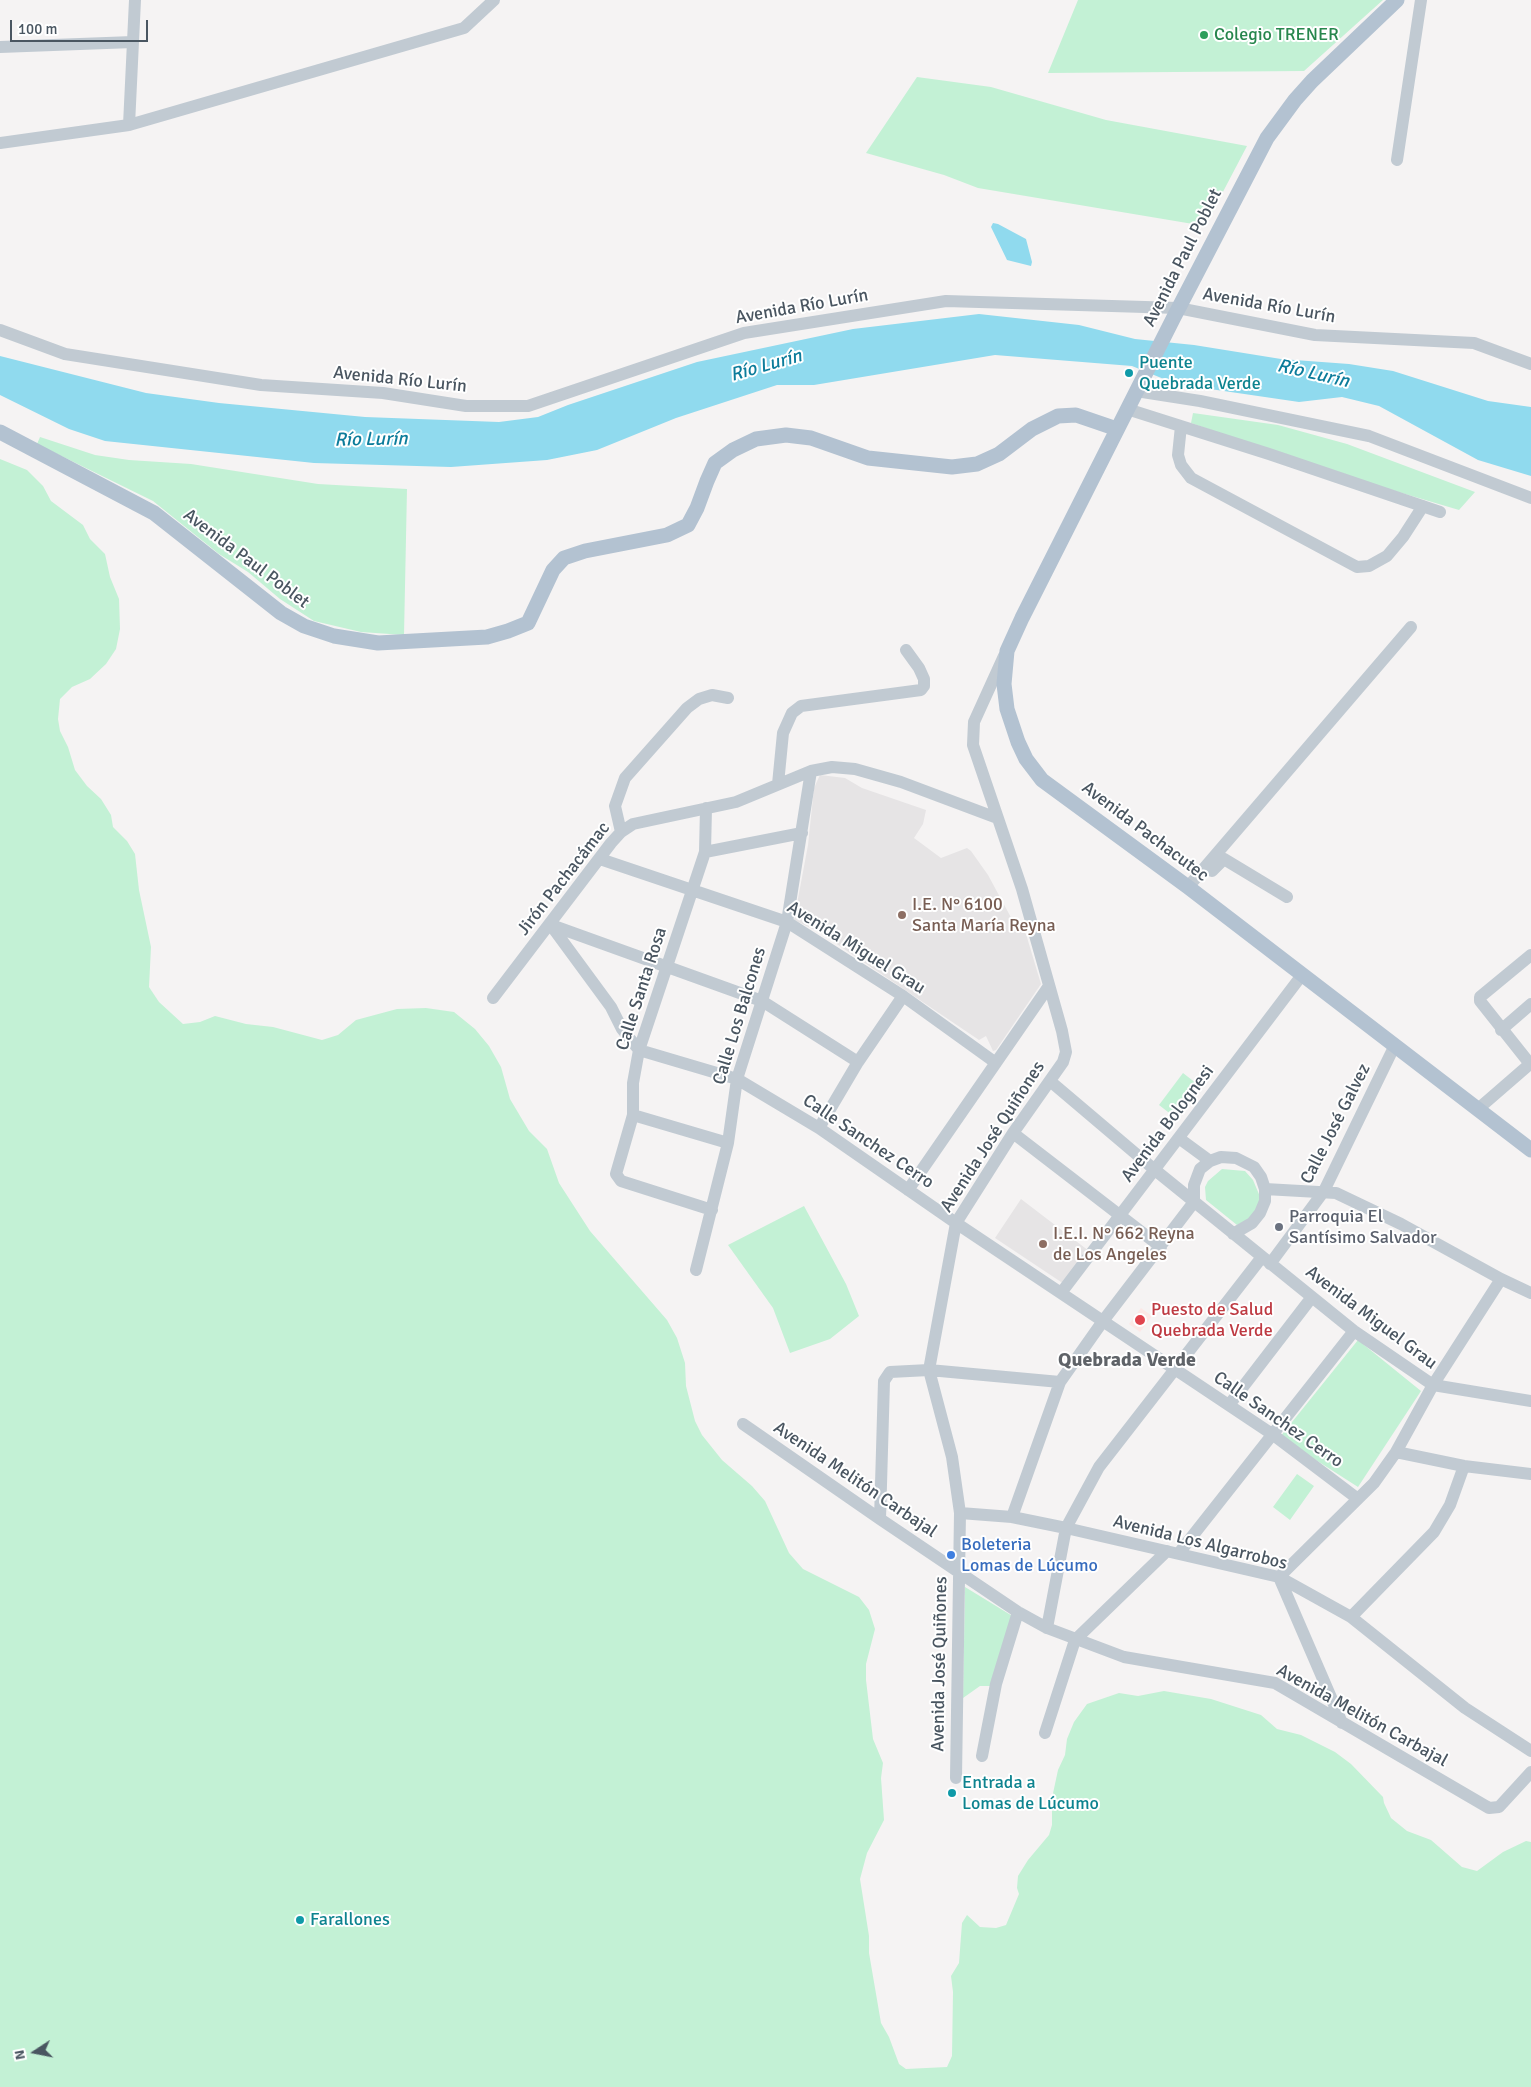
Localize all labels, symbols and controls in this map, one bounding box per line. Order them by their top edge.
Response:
scale bar [12,10,150,42]
text: 100 m [18,20,58,38]
place label: Colegio TRENER [1214,24,1339,46]
marker: Colegio TRENER [1198,29,1210,41]
street label: Avenida Paul Poblet [1139,185,1227,331]
street label: Avenida Río Lurín [1201,284,1337,328]
street label: Avenida Río Lurín [734,285,870,329]
water label: Río Lurín [728,345,804,387]
place label: Puente Quebrada Verde [1139,352,1261,394]
water label: Río Lurín [1275,355,1351,393]
street label: Avenida Río Lurín [332,362,468,398]
marker: Puente Quebrada Verde [1123,367,1135,379]
water label: Río Lurín [334,428,408,452]
street label: Avenida Paul Poblet [179,505,313,613]
street label: Avenida Pachacutec [1077,777,1213,887]
street label: Jirón Pachacámac [513,818,615,940]
place label: I.E. N° 6100 Santa María Reyna [912,894,1056,936]
street label: Avenida Miguel Grau [783,897,929,999]
marker: I.E. N° 6100 Santa María Reyna [896,909,908,921]
street label: Calle Santa Rosa [612,925,672,1053]
street label: Calle Los Balcones [709,945,771,1087]
street label: Avenida José Quiñones [936,1058,1050,1216]
street label: Calle José Galvez [1296,1060,1376,1188]
street label: Avenida Bolognesi [1117,1061,1219,1187]
street label: Calle Sanchez Cerro [798,1090,938,1194]
place label: Parroquia El Santísimo Salvador [1289,1206,1437,1248]
marker: Parroquia El Santísimo Salvador [1273,1221,1285,1233]
place label: I.E.I. N° 662 Reyna de Los Angeles [1053,1223,1195,1266]
marker: I.E.I. N° 662 Reyna de Los Angeles [1037,1238,1049,1250]
street label: Avenida Miguel Grau [1301,1262,1441,1374]
place label: Puesto de Salud Quebrada Verde [1151,1299,1273,1342]
marker: Puesto de Salud Quebrada Verde [1133,1313,1147,1327]
district label: Quebrada Verde [1058,1349,1196,1373]
street label: Calle Sanchez Cerro [1209,1367,1347,1473]
street label: Avenida Melitón Carbajal [769,1417,941,1543]
street label: Avenida Los Algarrobos [1111,1511,1289,1575]
place label: Boleteria Lomas de Lúcumo [961,1534,1098,1576]
marker: Boleteria Lomas de Lúcumo [945,1549,957,1561]
street label: Avenida José Quiñones [928,1576,952,1752]
street label: Avenida Melitón Carbajal [1273,1660,1451,1772]
place label: Entrada a Lomas de Lúcumo [962,1772,1099,1815]
marker: Entrada a Lomas de Lúcumo [946,1787,958,1799]
place label: Farallones [310,1909,390,1931]
marker: Farallones [294,1914,306,1926]
north arrow [10,2027,60,2077]
text: N [11,2049,29,2061]

